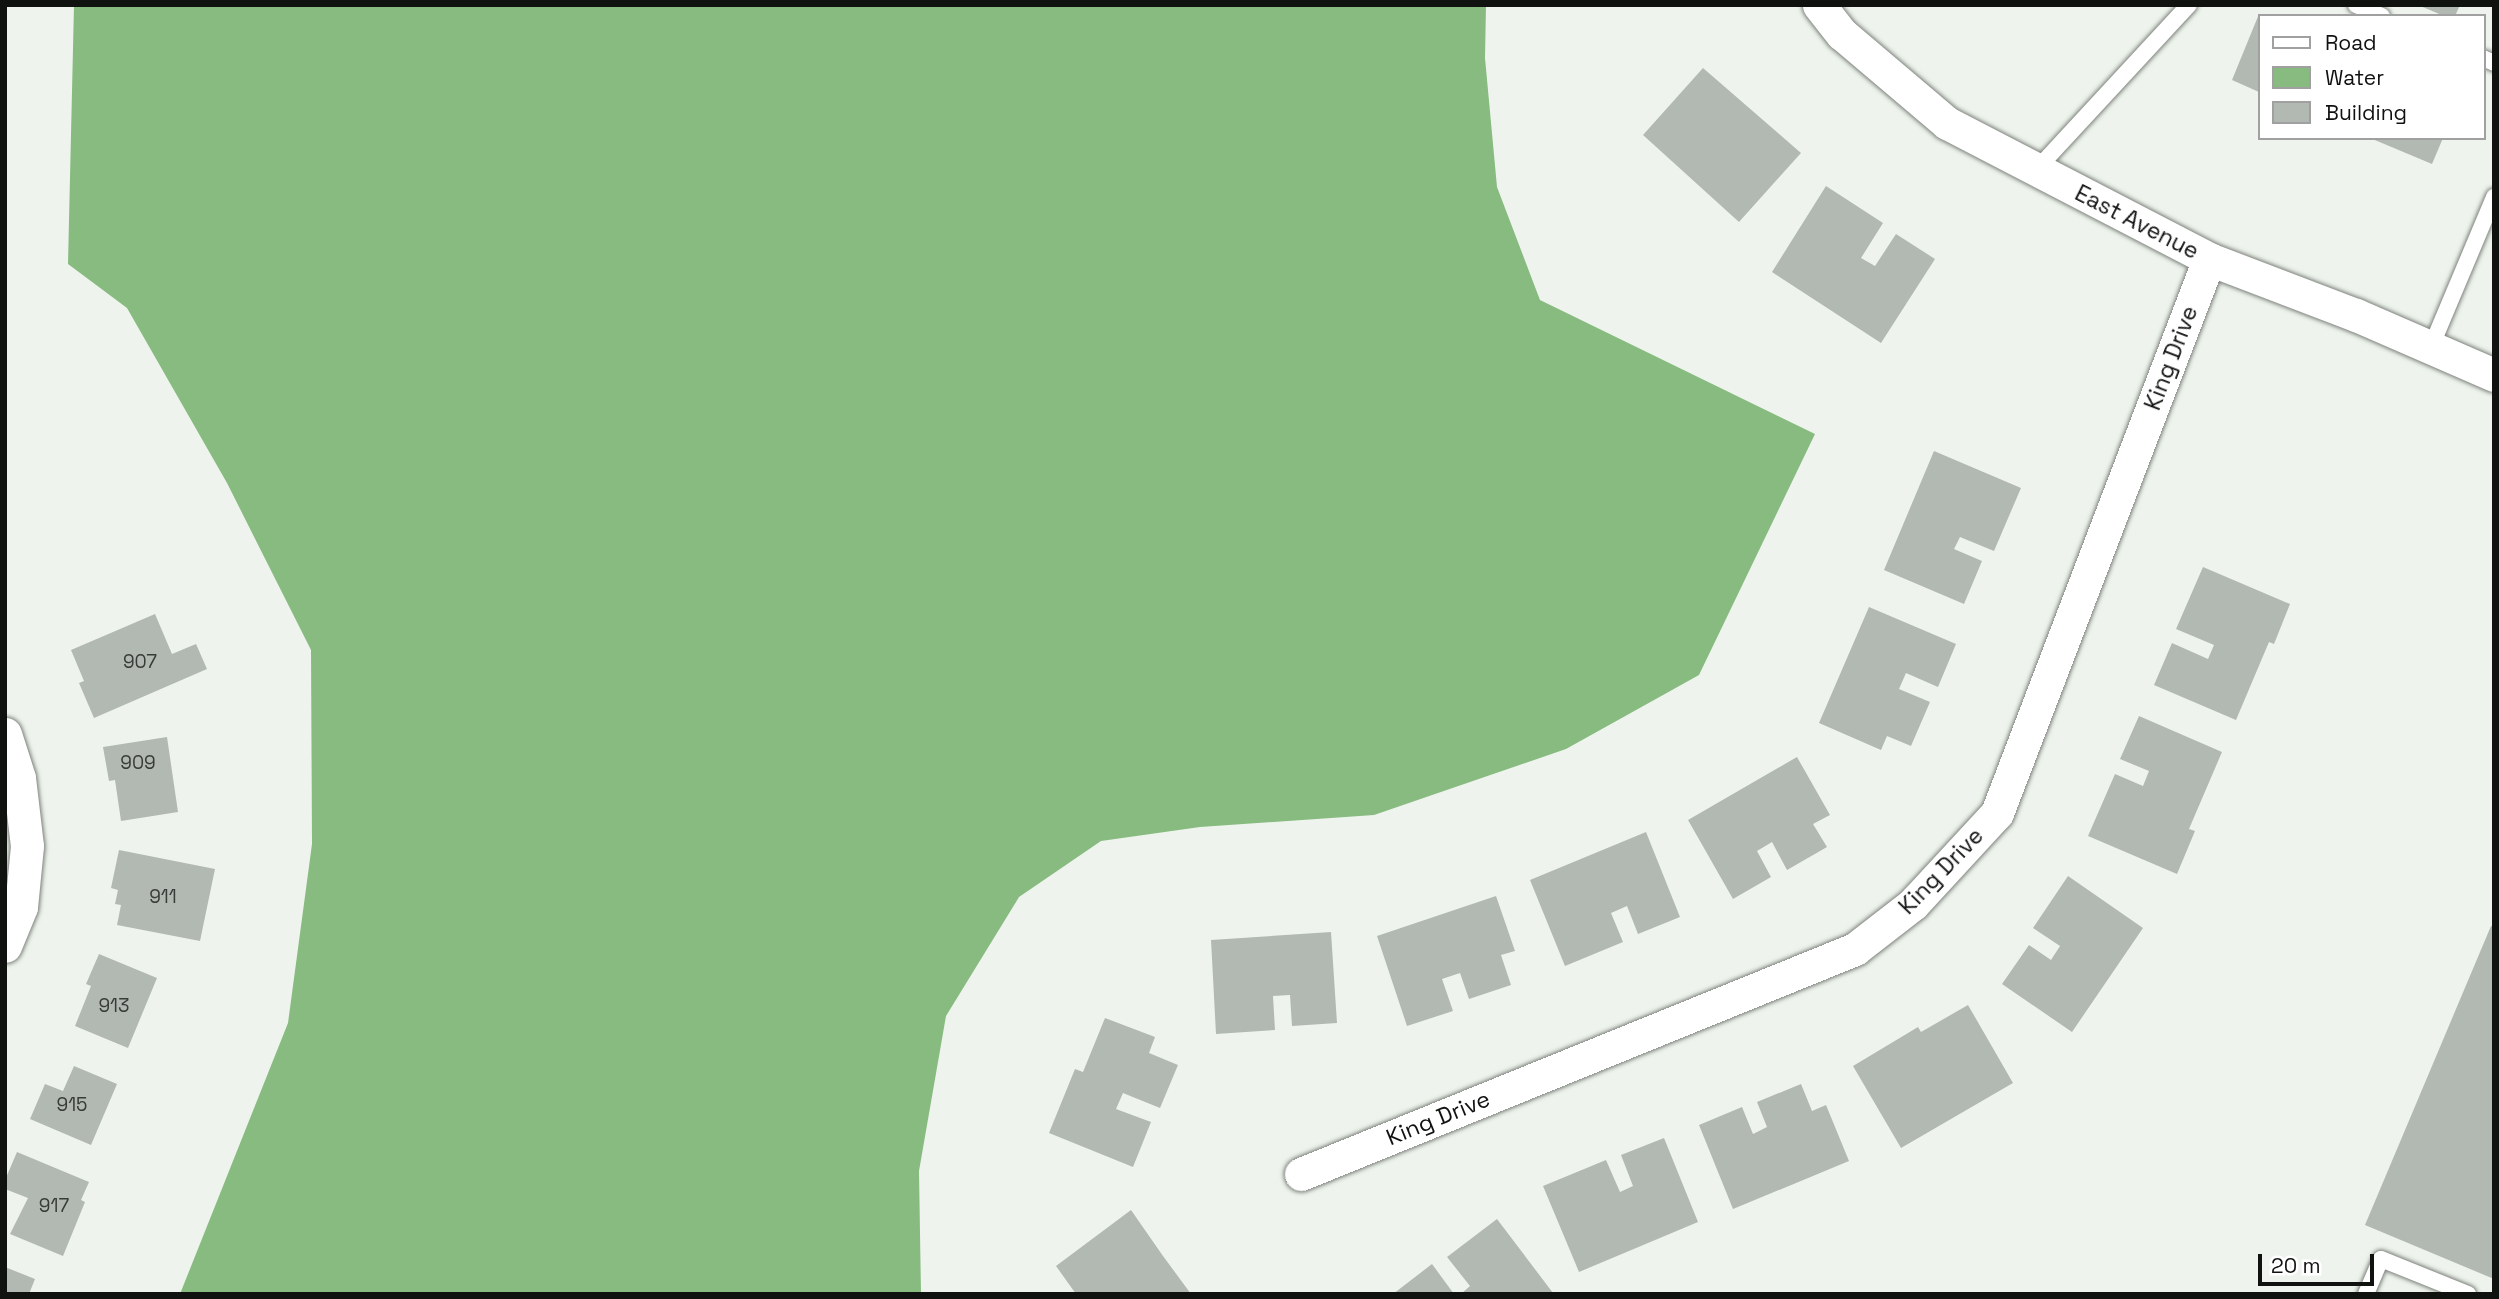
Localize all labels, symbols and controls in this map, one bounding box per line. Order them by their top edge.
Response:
legend [2258,14,2485,140]
text: Road [2325,29,2377,56]
text: Water [2325,64,2384,91]
text: Building [2325,99,2407,126]
street label: East Avenue [2070,179,2204,265]
street label: King Drive [2138,302,2204,414]
house number: 907 [123,651,157,673]
house number: 909 [120,752,156,774]
street label: King Drive [1893,822,1989,920]
house number: 911 [149,886,177,908]
house number: 913 [98,995,130,1017]
street label: King Drive [1382,1085,1494,1151]
house number: 915 [57,1094,87,1116]
house number: 917 [39,1195,69,1217]
scale bar [2261,1240,2376,1284]
text: 20 m [2271,1252,2321,1279]

